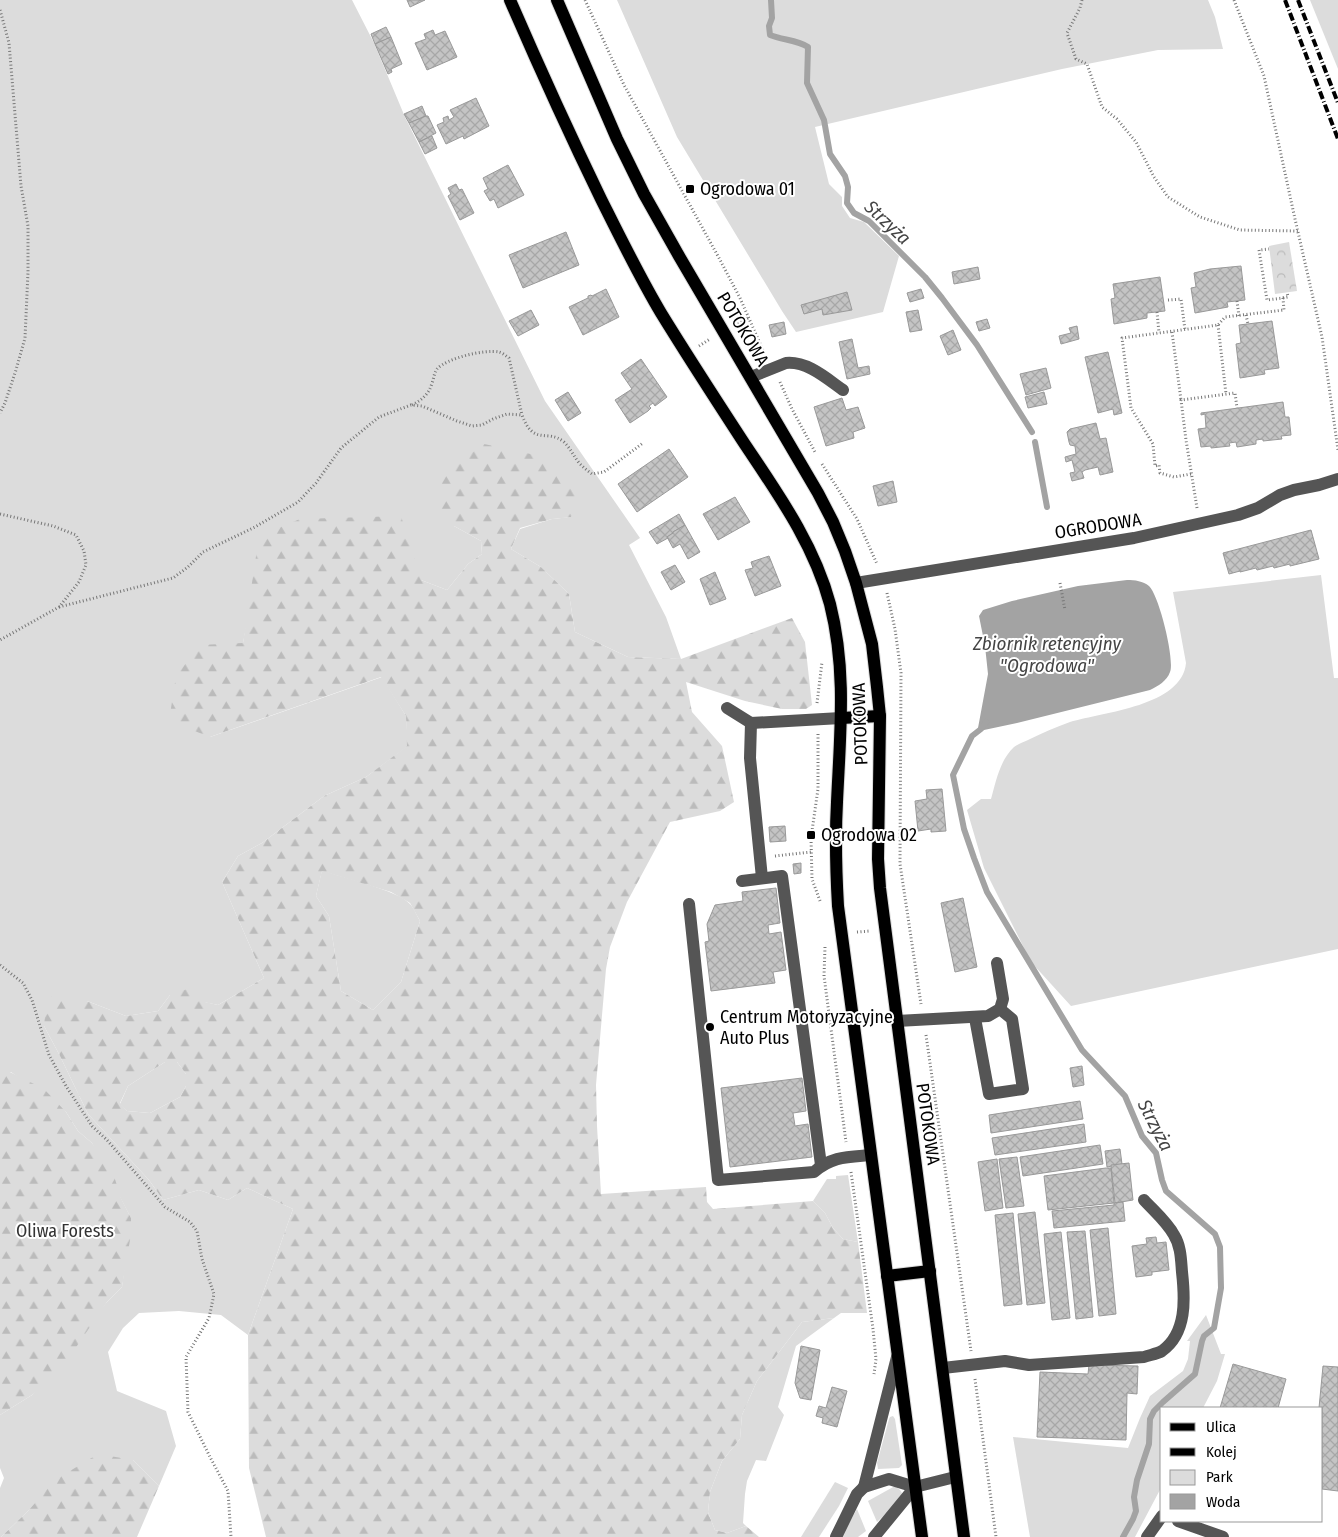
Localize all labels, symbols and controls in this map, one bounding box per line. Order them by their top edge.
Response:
place label: Ogrodowa 01 [700,178,795,200]
marker: Ogrodowa 01 [684,183,696,195]
water label: Strzyża [859,195,916,249]
street label: POTOKOWA [712,288,774,371]
street label: OGRODOWA [1053,508,1143,544]
water label: Zbiornik retencyjny "Ogrodowa" [972,632,1122,677]
street label: POTOKOWA [848,682,872,766]
place label: Ogrodowa 02 [821,824,917,846]
marker: Ogrodowa 02 [805,829,817,841]
place label: Centrum Motoryzacyjne Auto Plus [720,1006,893,1049]
marker: Centrum Motoryzacyjne Auto Plus [704,1021,716,1033]
street label: POTOKOWA [911,1082,945,1167]
water label: Strzyża [1132,1095,1178,1155]
park label: Oliwa Forests [16,1220,114,1242]
legend [1160,1407,1323,1522]
text: Ulica [1206,1418,1236,1436]
text: Kolej [1206,1443,1237,1461]
text: Park [1206,1468,1233,1486]
text: Woda [1206,1493,1240,1511]

